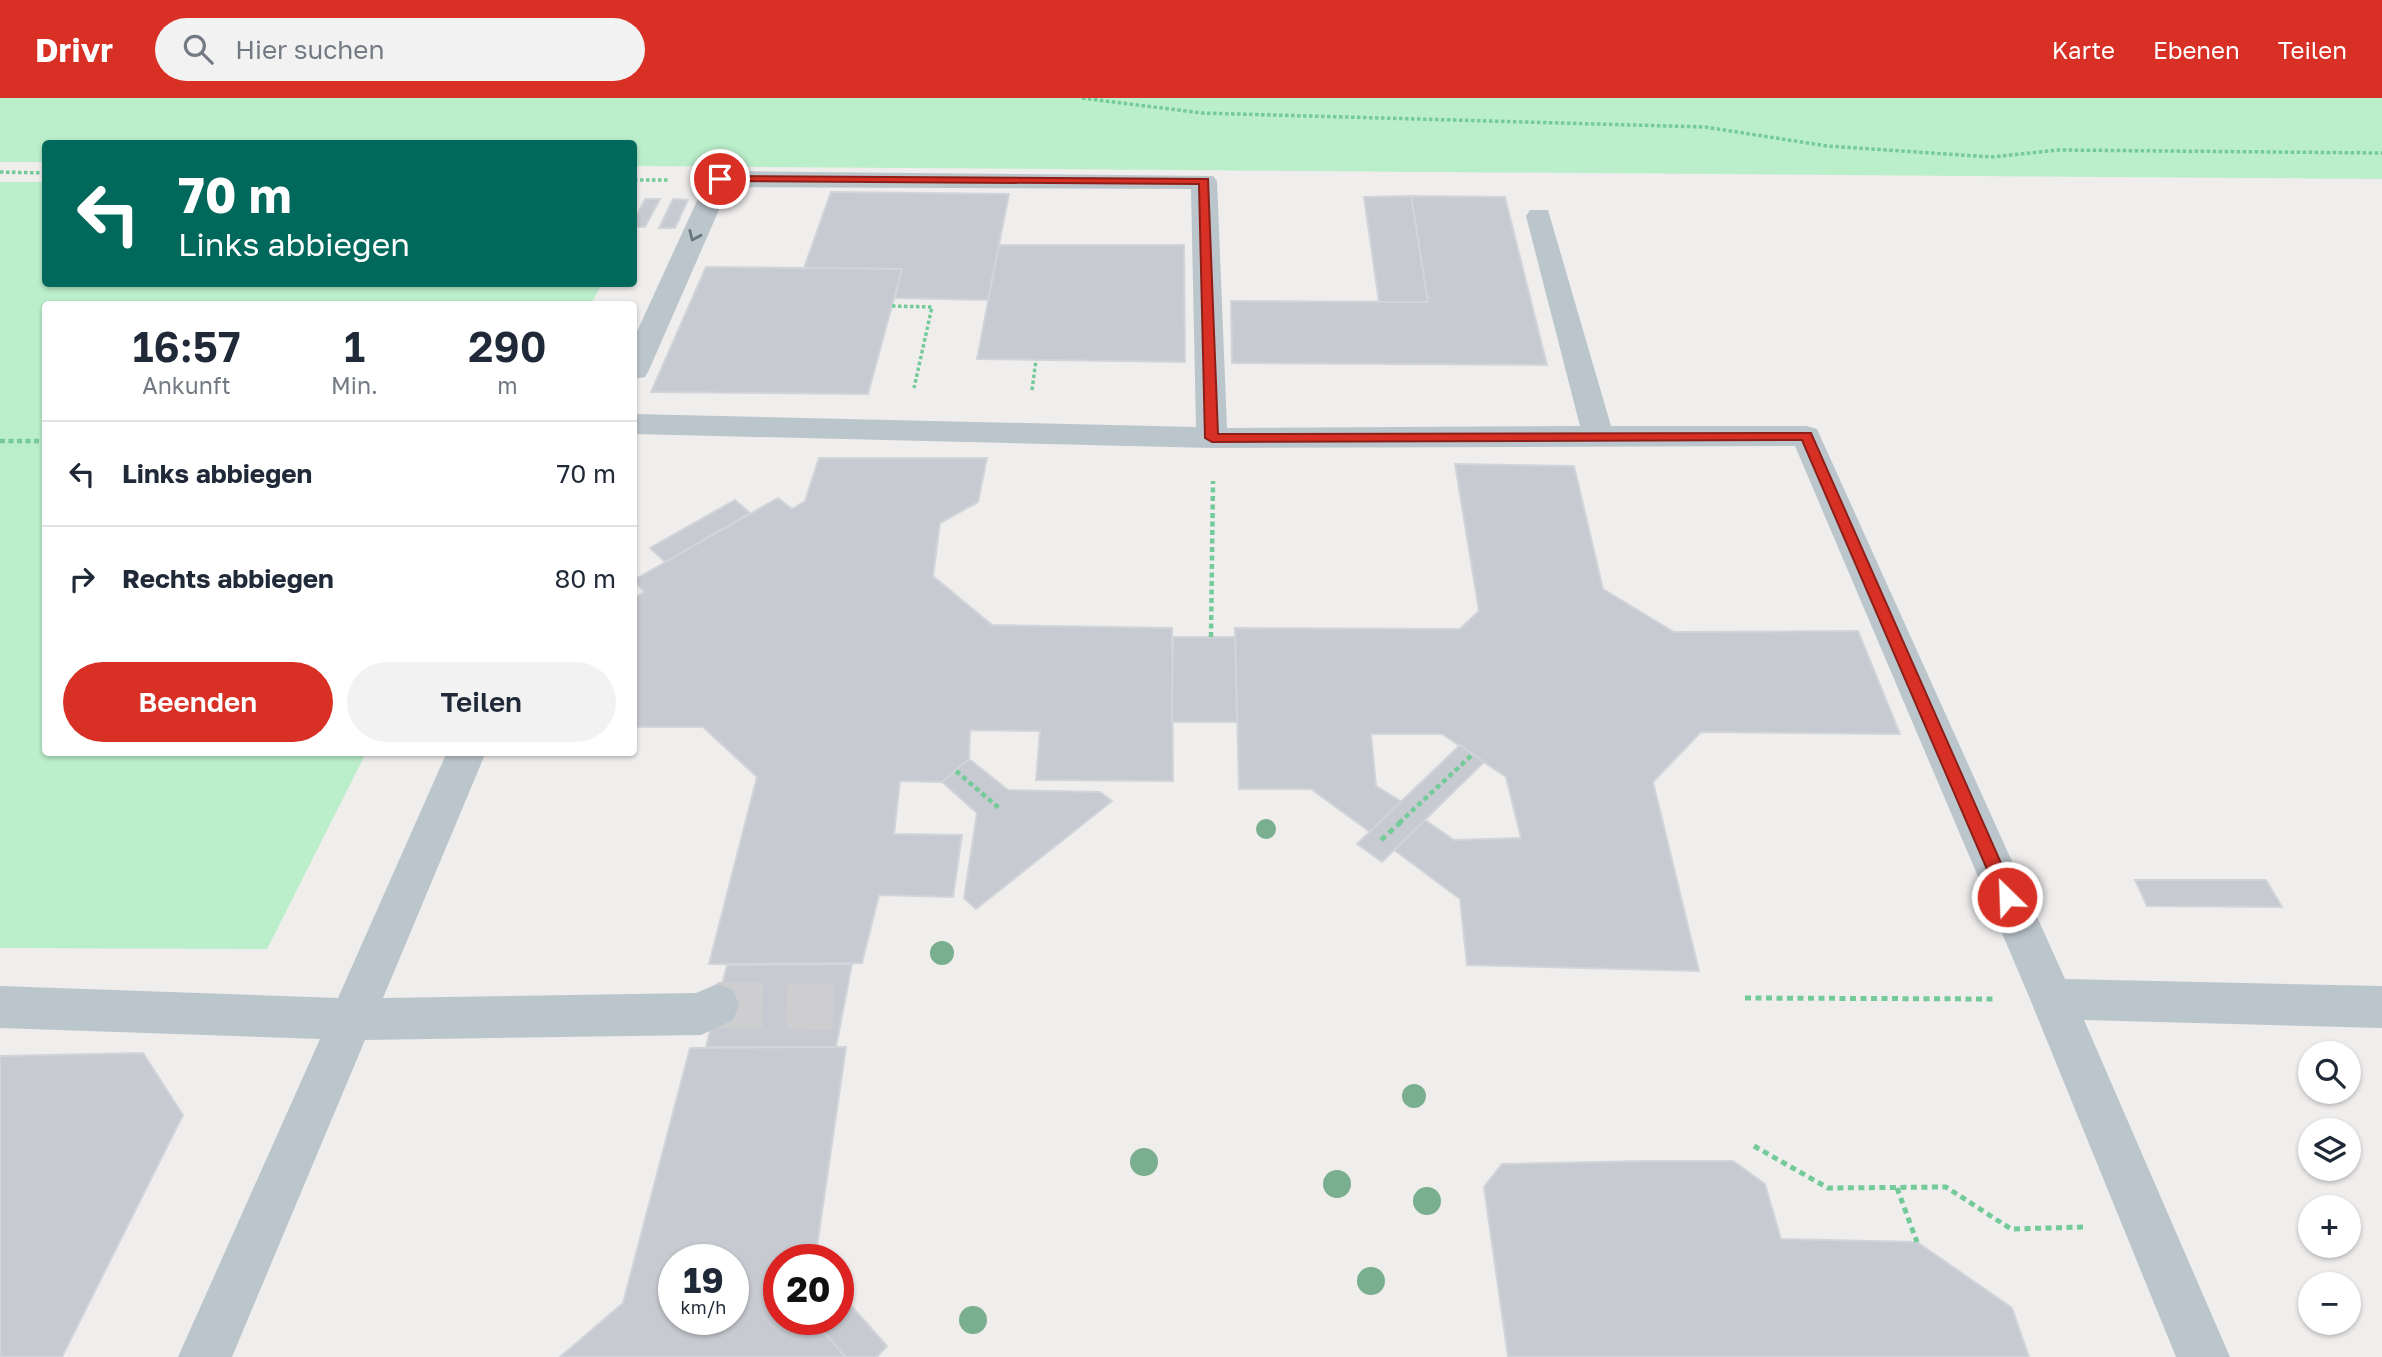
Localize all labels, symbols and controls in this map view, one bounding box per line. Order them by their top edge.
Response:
search box [155,18,645,81]
text: Drivr [35,30,113,69]
icon: search [179,30,217,68]
text: Hier suchen [235,34,384,65]
text: Karte [2052,35,2115,64]
text: Ebenen [2153,35,2240,64]
text: Teilen [2278,35,2347,64]
pin [690,149,750,209]
icon: arrive [701,160,739,198]
text: 70 m [178,165,292,224]
icon: left [63,168,154,259]
text: Links abbiegen [178,225,410,263]
one-way arrow [688,228,702,241]
text: 16:57 [132,321,241,371]
text: 1 [344,321,365,371]
text: 290 [468,321,547,371]
text: Ankunft [142,371,231,399]
text: Min. [331,371,378,399]
text: m [497,371,518,399]
icon: left [63,455,101,493]
text: Links abbiegen [122,458,312,489]
text: 70 m [557,458,616,489]
icon: right [63,560,101,598]
text: Rechts abbiegen [122,563,334,594]
text: 80 m [555,563,616,594]
button: Beenden [63,662,333,742]
button: Teilen [347,662,616,742]
position arrow [1970,860,2044,934]
map controls [2298,1041,2361,1335]
button: search [2298,1041,2361,1104]
button: layers [2298,1118,2361,1181]
button: + [2298,1195,2361,1258]
speed limit sign: 20 [763,1244,854,1335]
text: 19 [683,1259,724,1301]
button: − [2298,1272,2361,1335]
text: km/h [681,1296,726,1318]

